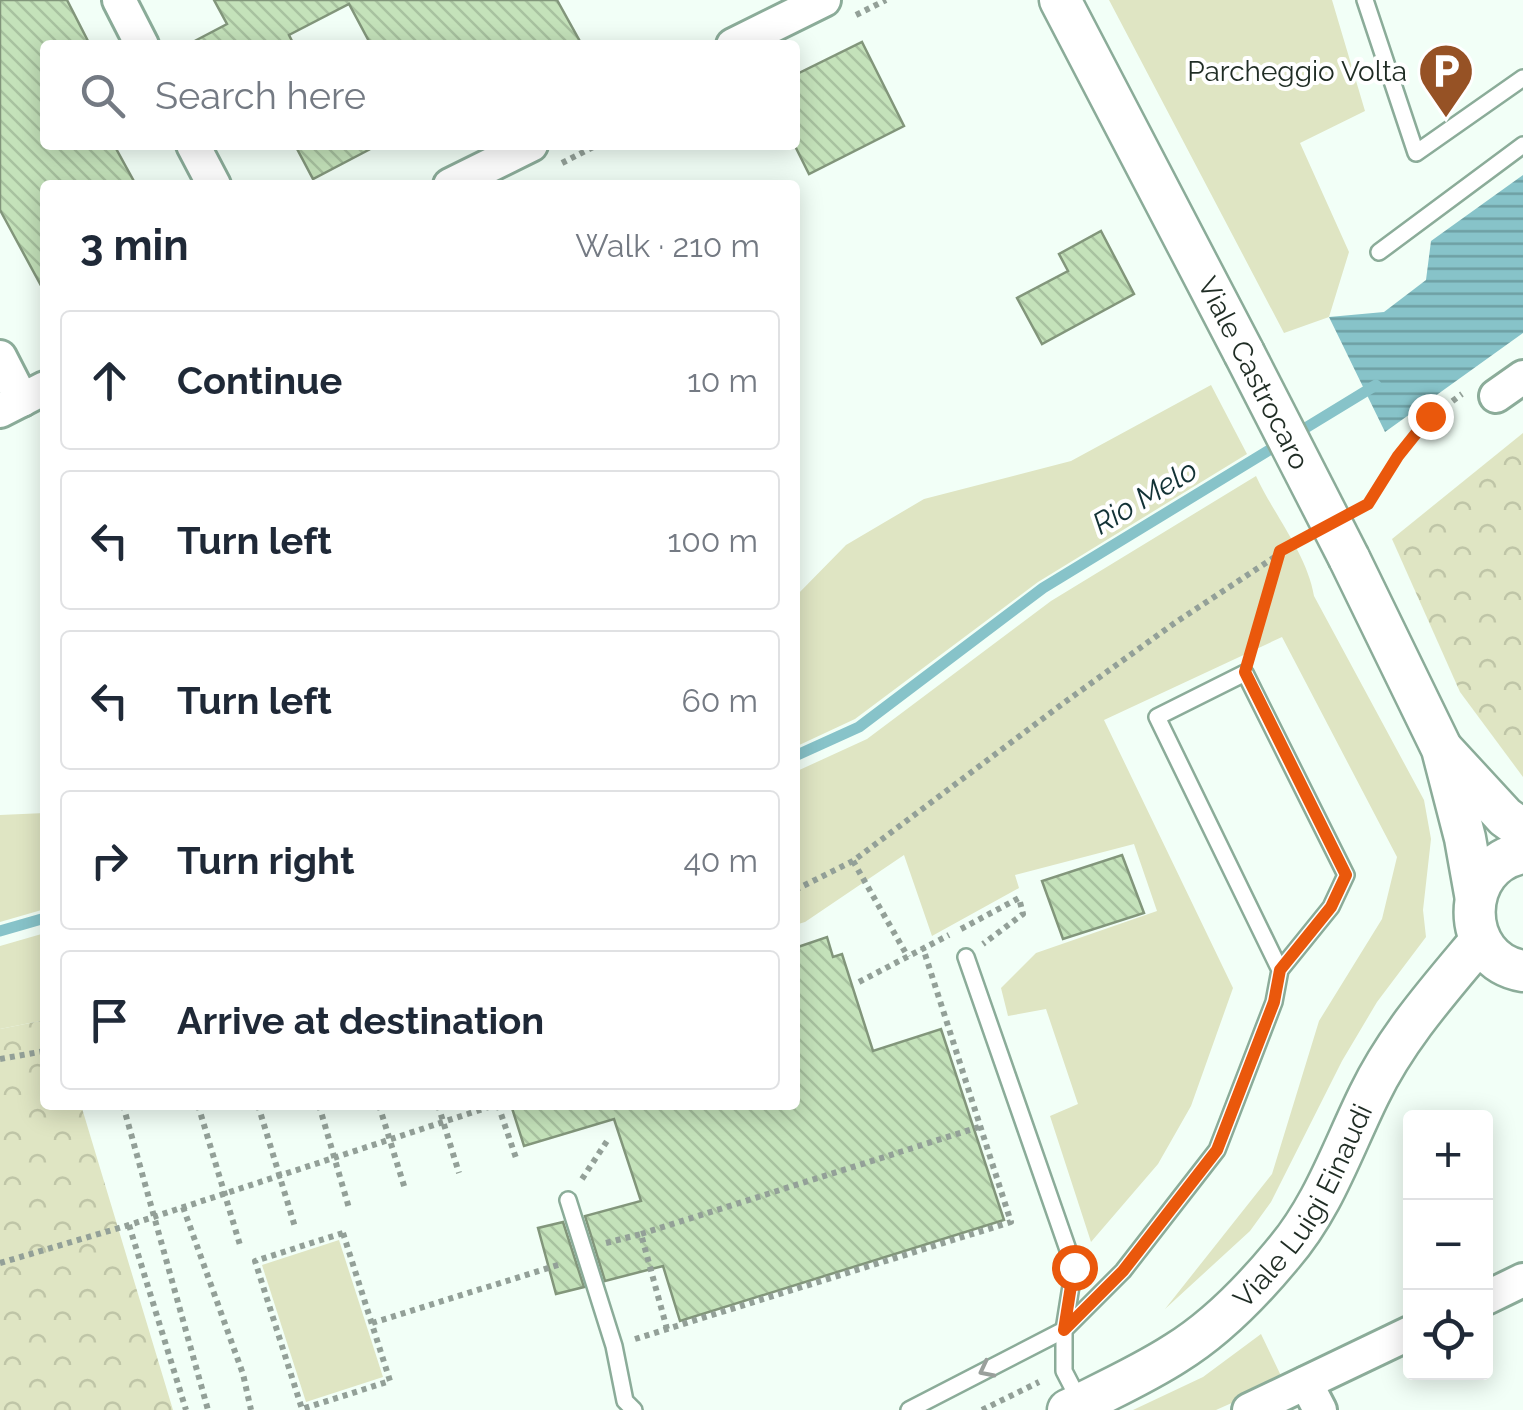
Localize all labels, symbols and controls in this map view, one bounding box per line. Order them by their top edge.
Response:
search box [40,40,800,150]
parking icon: Parcheggio Volta [1416,41,1476,120]
place label: Parcheggio Volta [1187,55,1407,88]
icon: search [75,68,130,123]
text: Search here [155,73,366,118]
text: 3 min [80,221,189,270]
text: Walk · 210 m [575,227,760,264]
street label: Viale Castrocaro [1191,271,1316,475]
icon: ahead [82,353,137,408]
text: Continue [177,358,342,403]
text: 10 m [687,362,758,399]
route end [1408,394,1454,440]
water label: Rio Melo [1086,452,1203,541]
icon: left [82,513,137,568]
text: Turn left [177,518,332,563]
text: 100 m [668,522,758,559]
icon: left [82,673,137,728]
text: Turn left [177,678,332,723]
text: 60 m [682,682,758,719]
icon: right [82,833,137,888]
text: Turn right [177,838,354,883]
text: 40 m [683,842,758,879]
icon: arrive [82,993,137,1048]
text: Arrive at destination [177,998,544,1043]
street label: Viale Luigi Einaudi [1227,1099,1379,1315]
map controls [1403,1110,1493,1380]
button: + [1403,1110,1493,1200]
button: − [1403,1200,1493,1290]
route start [1052,1245,1098,1291]
button: locate [1403,1290,1493,1380]
one-way arrow [979,1358,997,1377]

